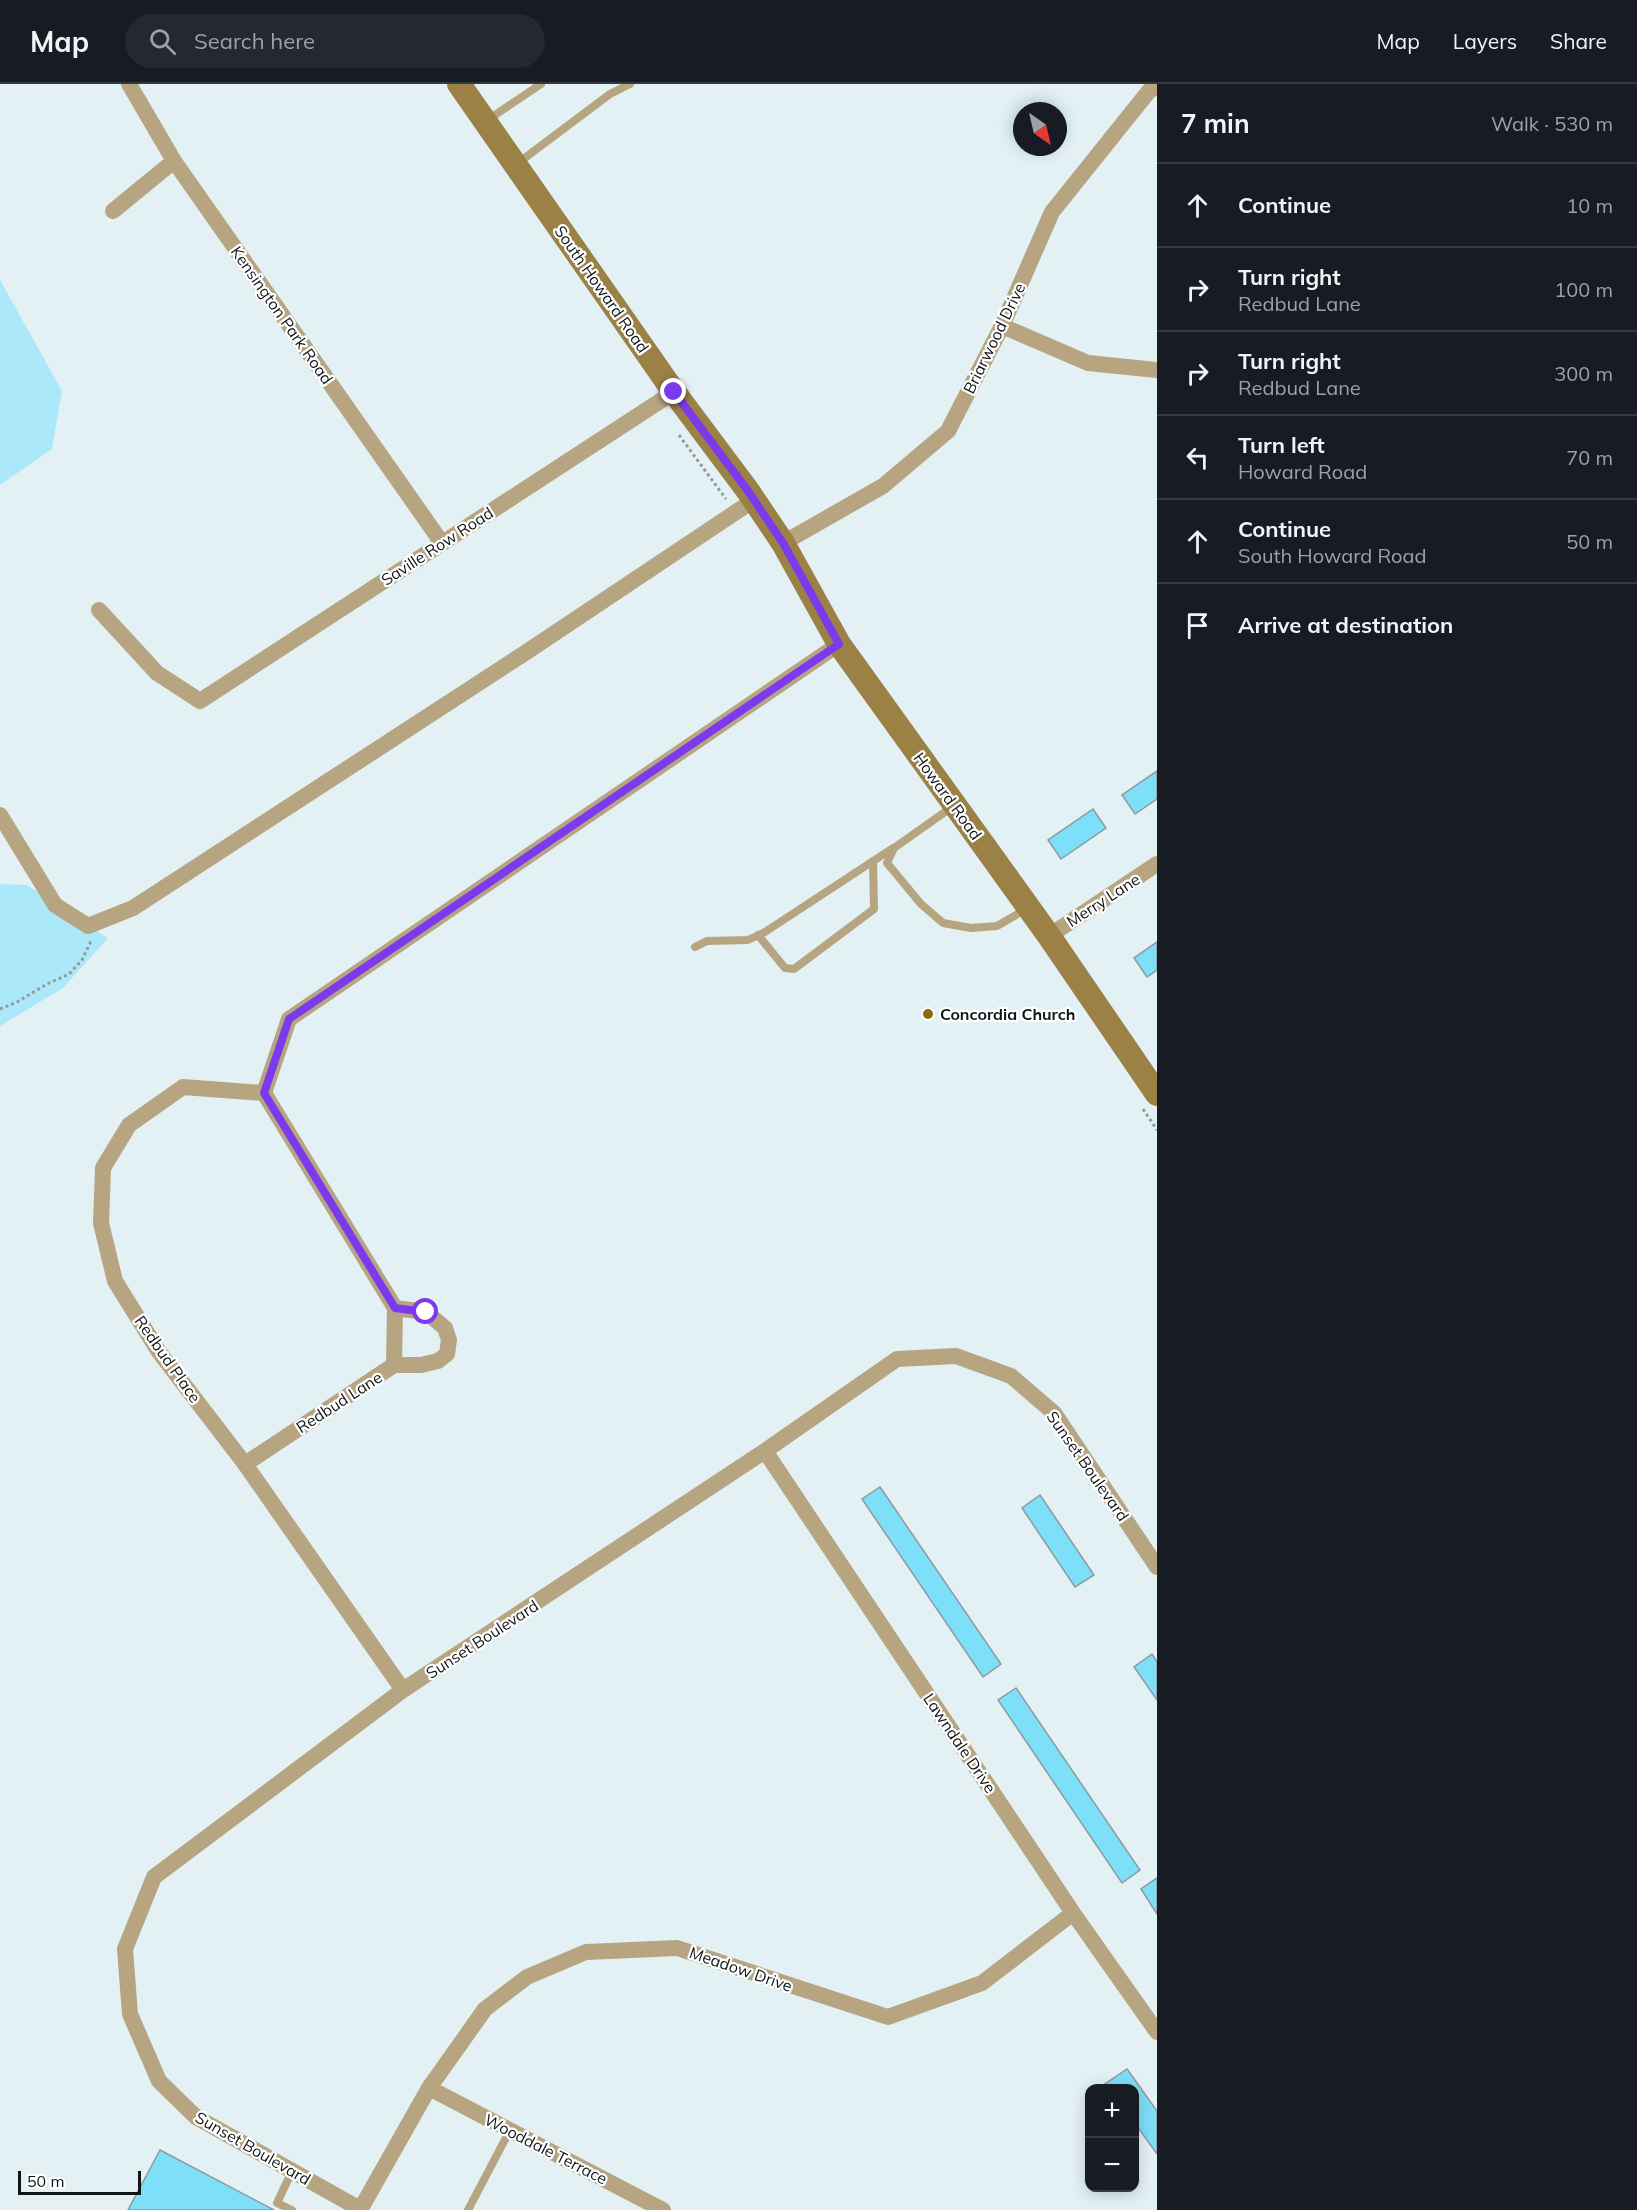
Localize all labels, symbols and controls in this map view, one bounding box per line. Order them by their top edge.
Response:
search box [125,14,545,68]
text: Map [30,24,89,59]
icon: search [146,25,179,58]
text: Search here [194,27,315,55]
text: Map [1377,28,1420,54]
text: Layers [1453,28,1517,54]
text: Share [1550,28,1607,54]
north arrow [1013,102,1067,156]
text: 7 min [1181,107,1250,140]
text: Walk · 530 m [1491,111,1613,136]
icon: ahead [1181,189,1214,222]
text: Continue [1238,191,1331,219]
text: 10 m [1566,193,1613,218]
street label: South Howard Road [551,221,653,357]
street label: Kensington Park Road [227,242,337,388]
text: Turn right [1238,263,1341,291]
icon: right [1181,273,1214,306]
text: 100 m [1554,277,1613,302]
street label: Briarwood Drive [959,279,1029,397]
text: Redbud Lane [1238,291,1361,316]
text: Turn right [1238,347,1341,375]
icon: right [1181,357,1214,390]
text: 300 m [1554,361,1613,386]
text: Redbud Lane [1238,375,1361,400]
route end [660,378,686,404]
text: Turn left [1238,431,1325,459]
icon: left [1181,441,1214,474]
text: 70 m [1566,445,1613,470]
text: Howard Road [1238,459,1367,484]
street label: Saville Row Road [377,502,497,590]
text: Continue [1238,515,1331,543]
icon: ahead [1181,525,1214,558]
text: 50 m [1566,529,1613,554]
text: South Howard Road [1238,543,1427,568]
icon: arrive [1181,609,1214,642]
text: Arrive at destination [1238,611,1453,639]
street label: Howard Road [910,748,986,844]
street label: Merry Lane [1062,869,1144,931]
place label: Concordia Church [940,1004,1075,1024]
marker: Concordia Church [921,1007,935,1021]
route start [412,1298,438,1324]
street label: Redbud Place [131,1311,205,1407]
street label: Redbud Lane [292,1367,386,1437]
street label: Sunset Boulevard [1043,1407,1133,1525]
street label: Sunset Boulevard [422,1595,542,1683]
street label: Lawndale Drive [919,1689,1001,1797]
street label: Meadow Drive [687,1942,795,1996]
map controls [1085,2084,1139,2192]
button: + [1085,2084,1139,2138]
street label: Sunset Boulevard [192,2107,314,2189]
street label: Wooddale Terrace [481,2109,611,2189]
button: − [1085,2138,1139,2192]
scale bar [18,2168,141,2196]
text: 50 m [27,2171,64,2191]

